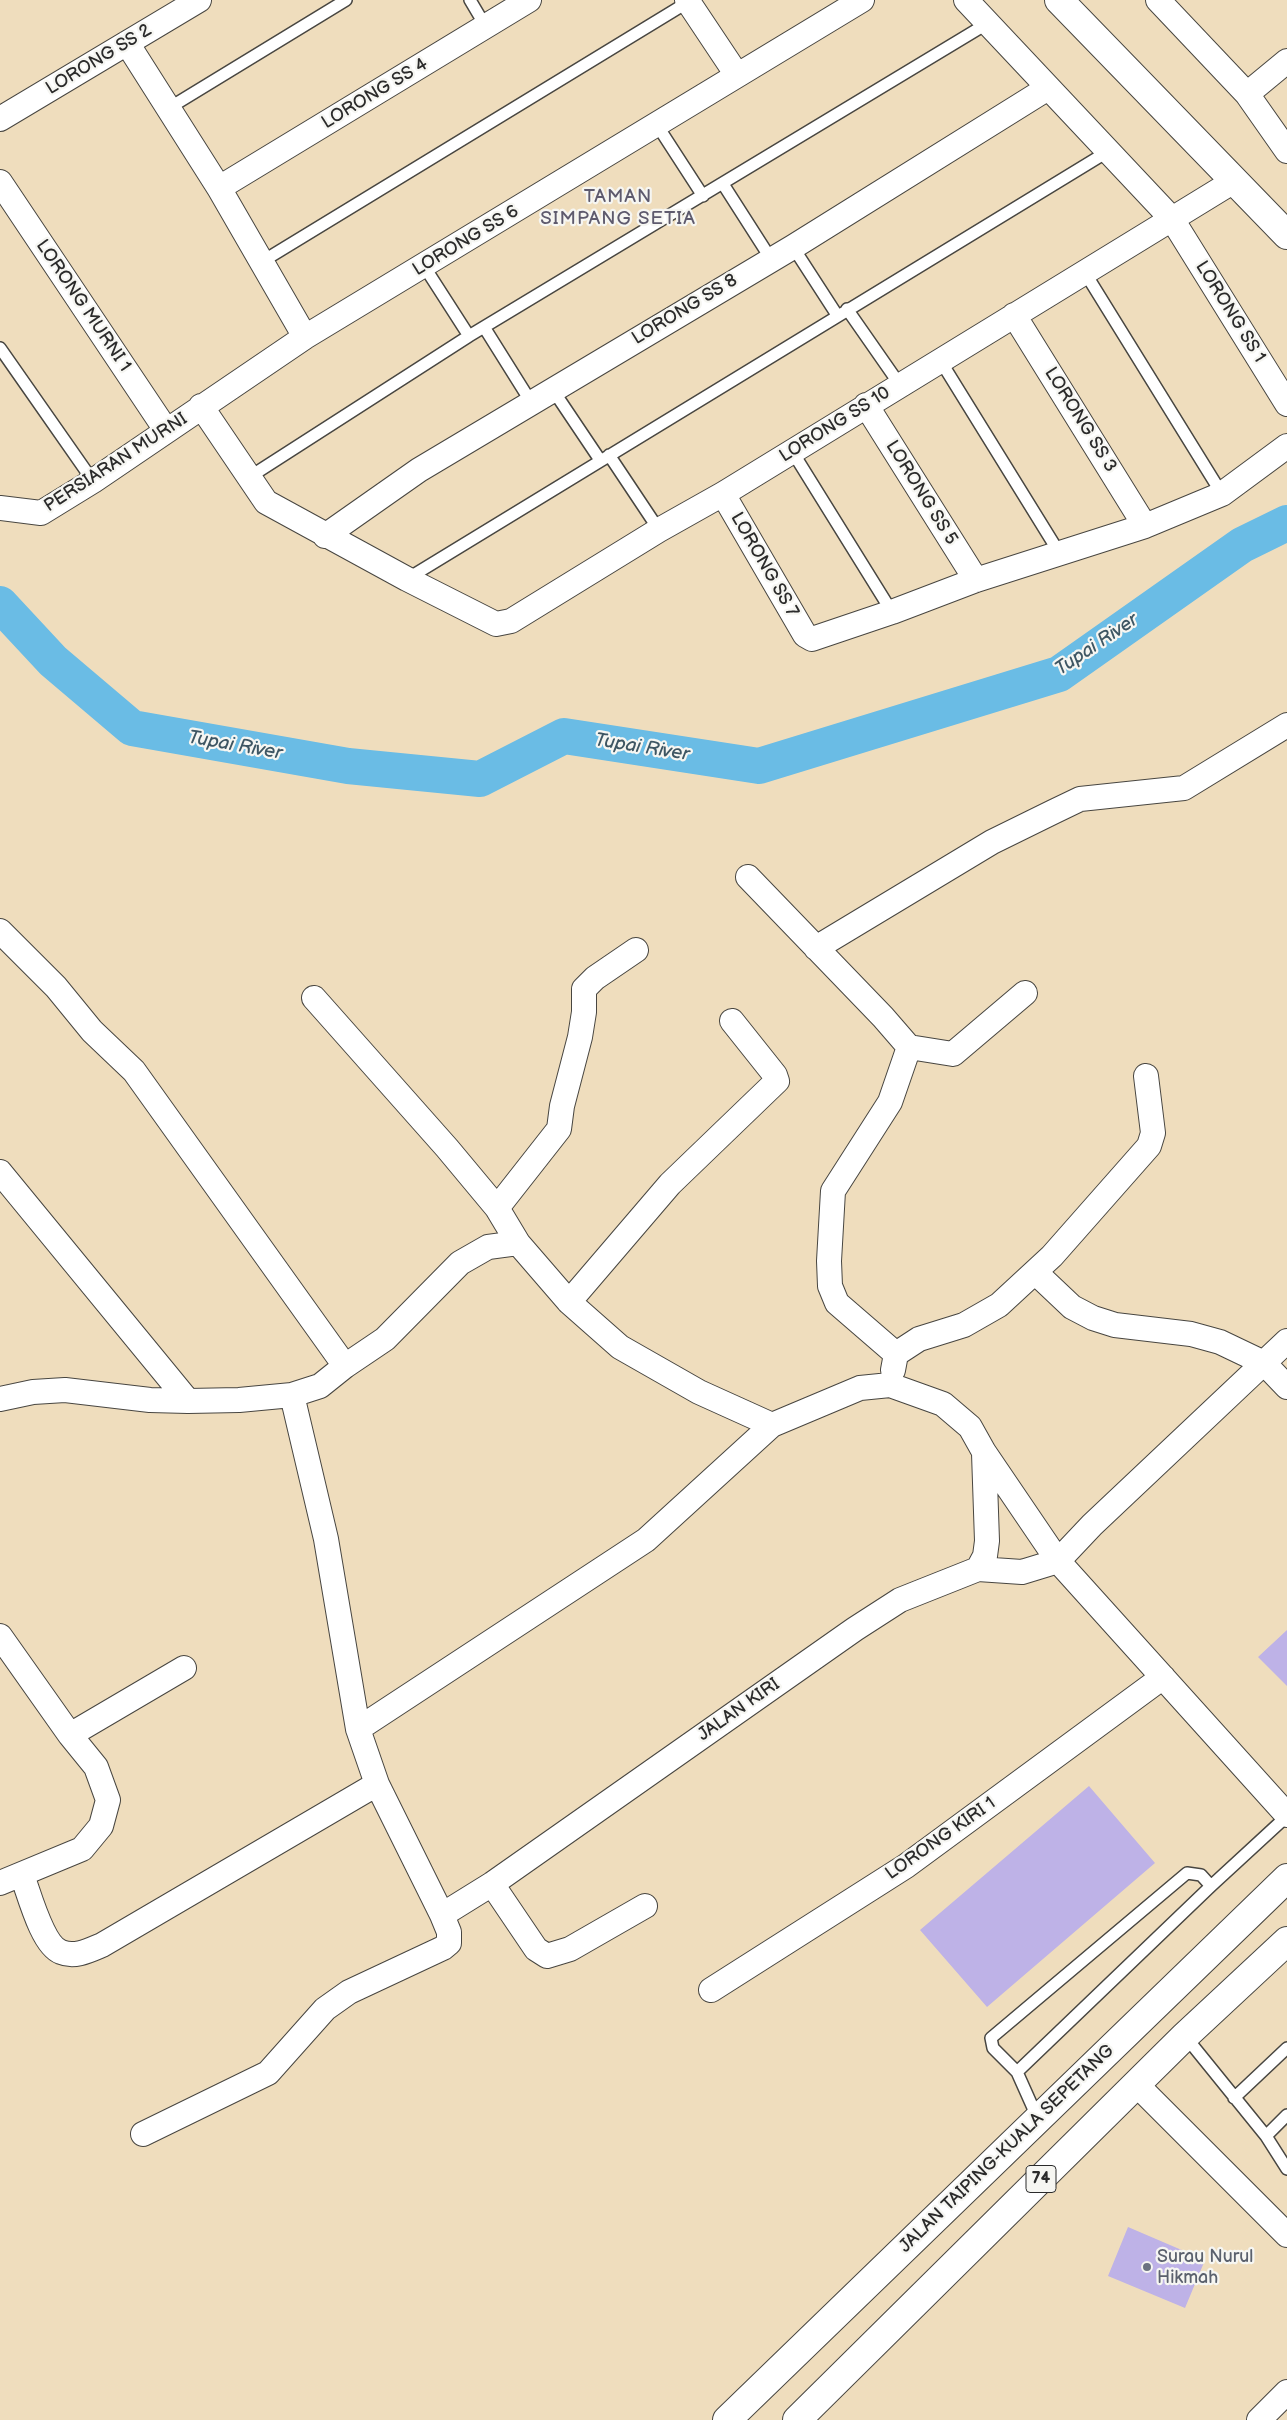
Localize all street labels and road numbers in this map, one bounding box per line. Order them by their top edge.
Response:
street label: LORONG SS 2 [42,20,156,100]
street label: LORONG SS 4 [318,54,432,134]
street label: LORONG SS 6 [409,201,523,281]
street label: LORONG MURNI 1 [31,236,135,376]
street label: LORONG SS 1 [1190,257,1270,367]
street label: LORONG SS 8 [628,270,742,350]
street label: LORONG SS 3 [1039,364,1121,476]
street label: LORONG SS 10 [776,382,894,468]
street label: PERSIARAN MURNI [40,409,192,517]
street label: LORONG SS 5 [880,437,962,549]
street label: LORONG SS 7 [725,509,803,621]
street label: JALAN KIRI [694,1674,784,1746]
street label: LORONG KIRI 1 [882,1793,1000,1885]
street label: JALAN TAIPING-KUALA SEPETANG [895,2041,1119,2257]
road number: 74 [1026,2166,1056,2192]

